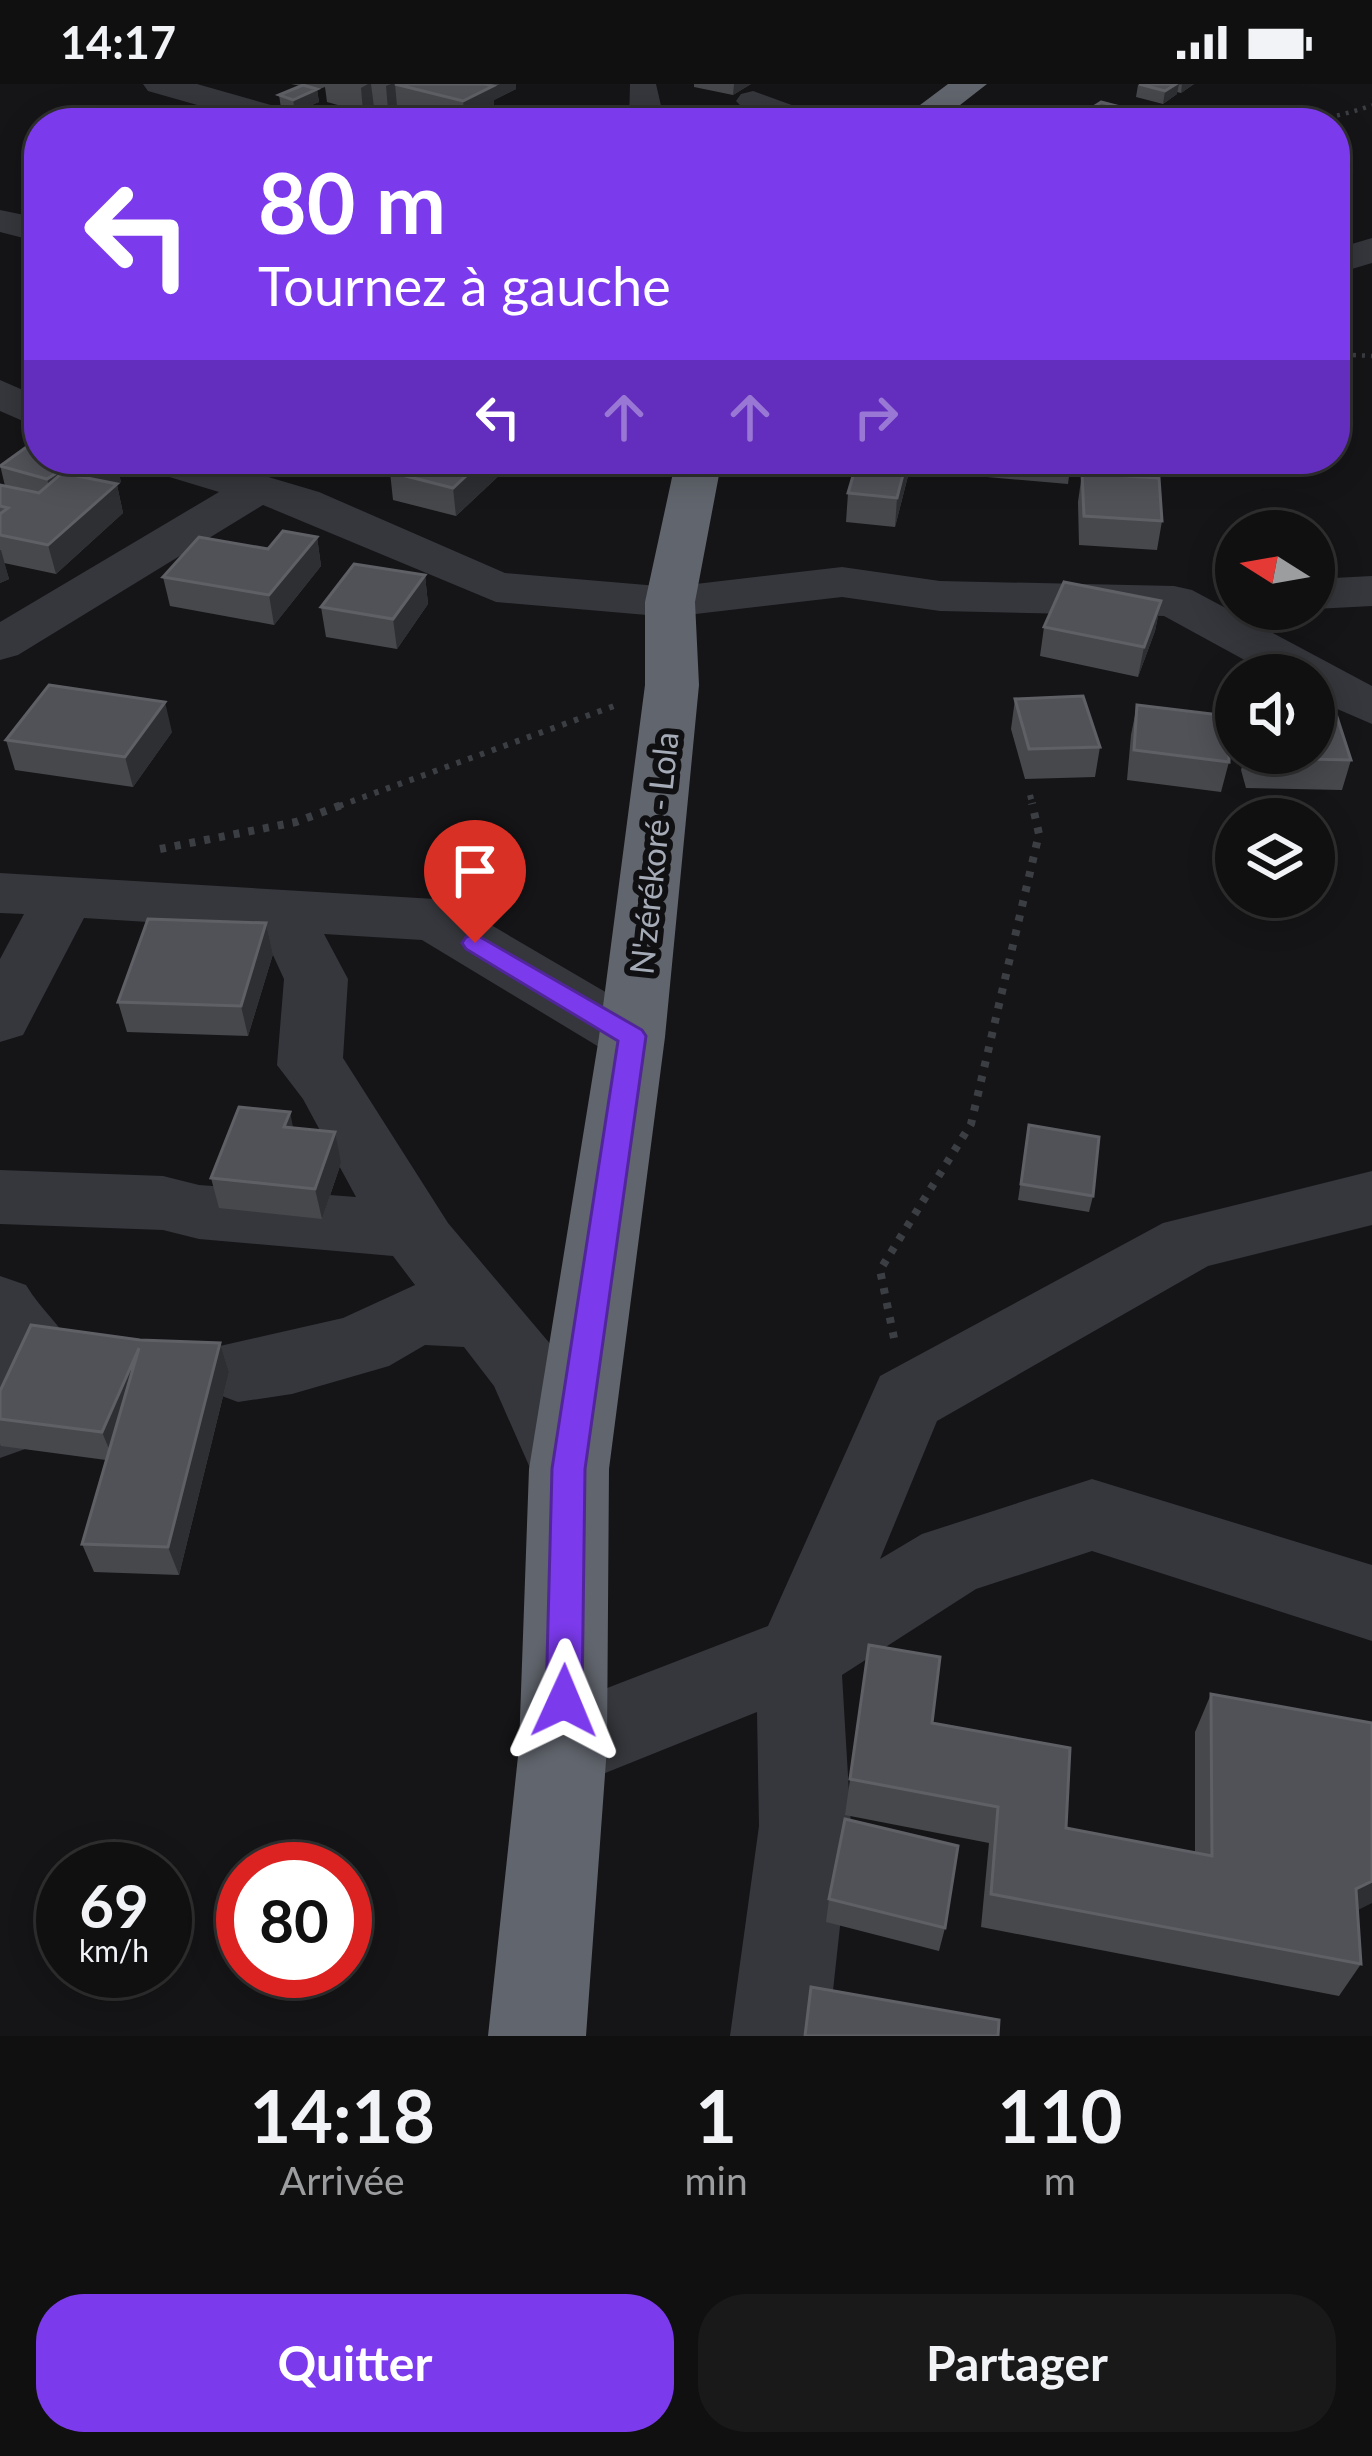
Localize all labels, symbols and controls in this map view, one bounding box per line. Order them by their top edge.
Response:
text: 14:17 [60,15,176,69]
text: 80 m [258,151,446,252]
icon: left [60,156,216,312]
text: Tournez à gauche [258,253,671,318]
icon: left [465,384,531,450]
icon: ahead [591,384,657,450]
icon: ahead [717,384,783,450]
icon: right [843,384,909,450]
north arrow [1215,510,1335,630]
map controls [1215,510,1335,918]
button: sound [1215,654,1335,774]
street label: N'zérékoré - Lola [620,730,686,976]
button: layers [1215,798,1335,918]
pin [424,820,526,943]
icon: arrive [442,838,508,904]
position arrow [501,1638,627,1764]
speed limit sign: 80 [216,1842,372,1998]
text: 69 [79,1869,149,1941]
text: km/h [79,1932,149,1968]
text: 14:18 [249,2072,435,2158]
text: 1 [695,2072,737,2158]
text: 110 [997,2072,1122,2158]
text: Arrivée [280,2157,405,2203]
text: min [685,2157,748,2203]
text: m [1044,2157,1076,2203]
button: Quitter [36,2294,674,2432]
button: Partager [698,2294,1336,2432]

